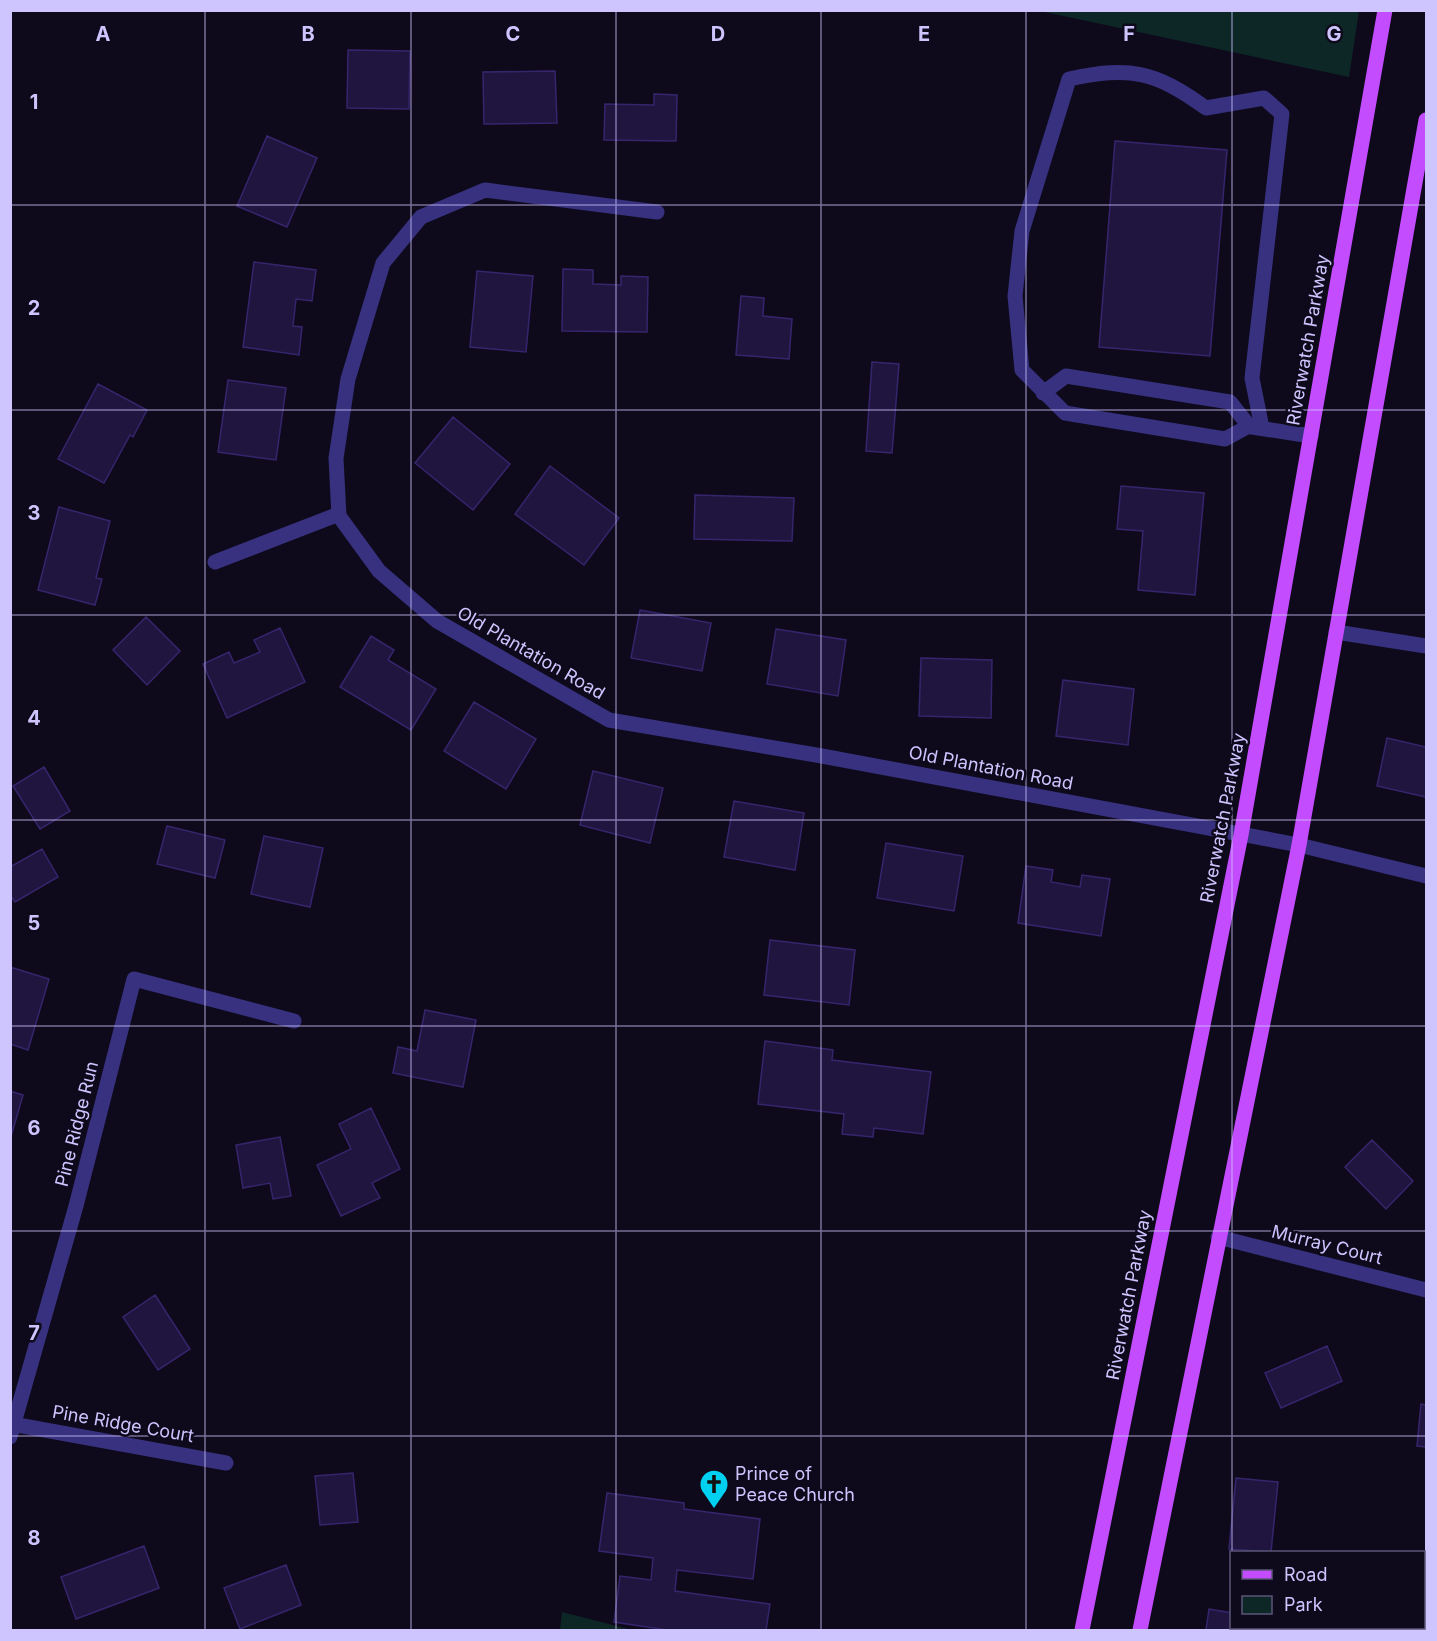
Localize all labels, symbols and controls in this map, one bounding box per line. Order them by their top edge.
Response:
text: A [96,22,111,46]
text: B [301,22,315,46]
text: C [506,22,520,46]
text: D [711,22,725,46]
text: E [918,22,930,46]
text: F [1123,22,1135,46]
text: G [1326,22,1342,46]
text: 1 [30,90,38,114]
street label: Riverwatch Parkway [1282,253,1333,427]
text: 2 [28,296,40,320]
text: 3 [28,501,40,525]
street label: Old Plantation Road [454,602,609,703]
text: 4 [27,706,41,730]
street label: Riverwatch Parkway [1196,731,1249,905]
street label: Old Plantation Road [907,741,1075,794]
text: 5 [28,911,40,935]
street label: Pine Ridge Run [51,1059,102,1189]
text: 6 [28,1116,41,1140]
street label: Riverwatch Parkway [1102,1208,1155,1382]
street label: Murray Court [1270,1221,1385,1268]
text: 7 [28,1321,40,1345]
street label: Pine Ridge Court [51,1401,196,1446]
place label: Prince of Peace Church [735,1463,855,1505]
church icon: Prince of Peace Church [698,1468,730,1510]
text: 8 [27,1526,41,1550]
legend [1230,1551,1425,1629]
text: Road [1284,1564,1327,1585]
text: Park [1284,1594,1323,1615]

